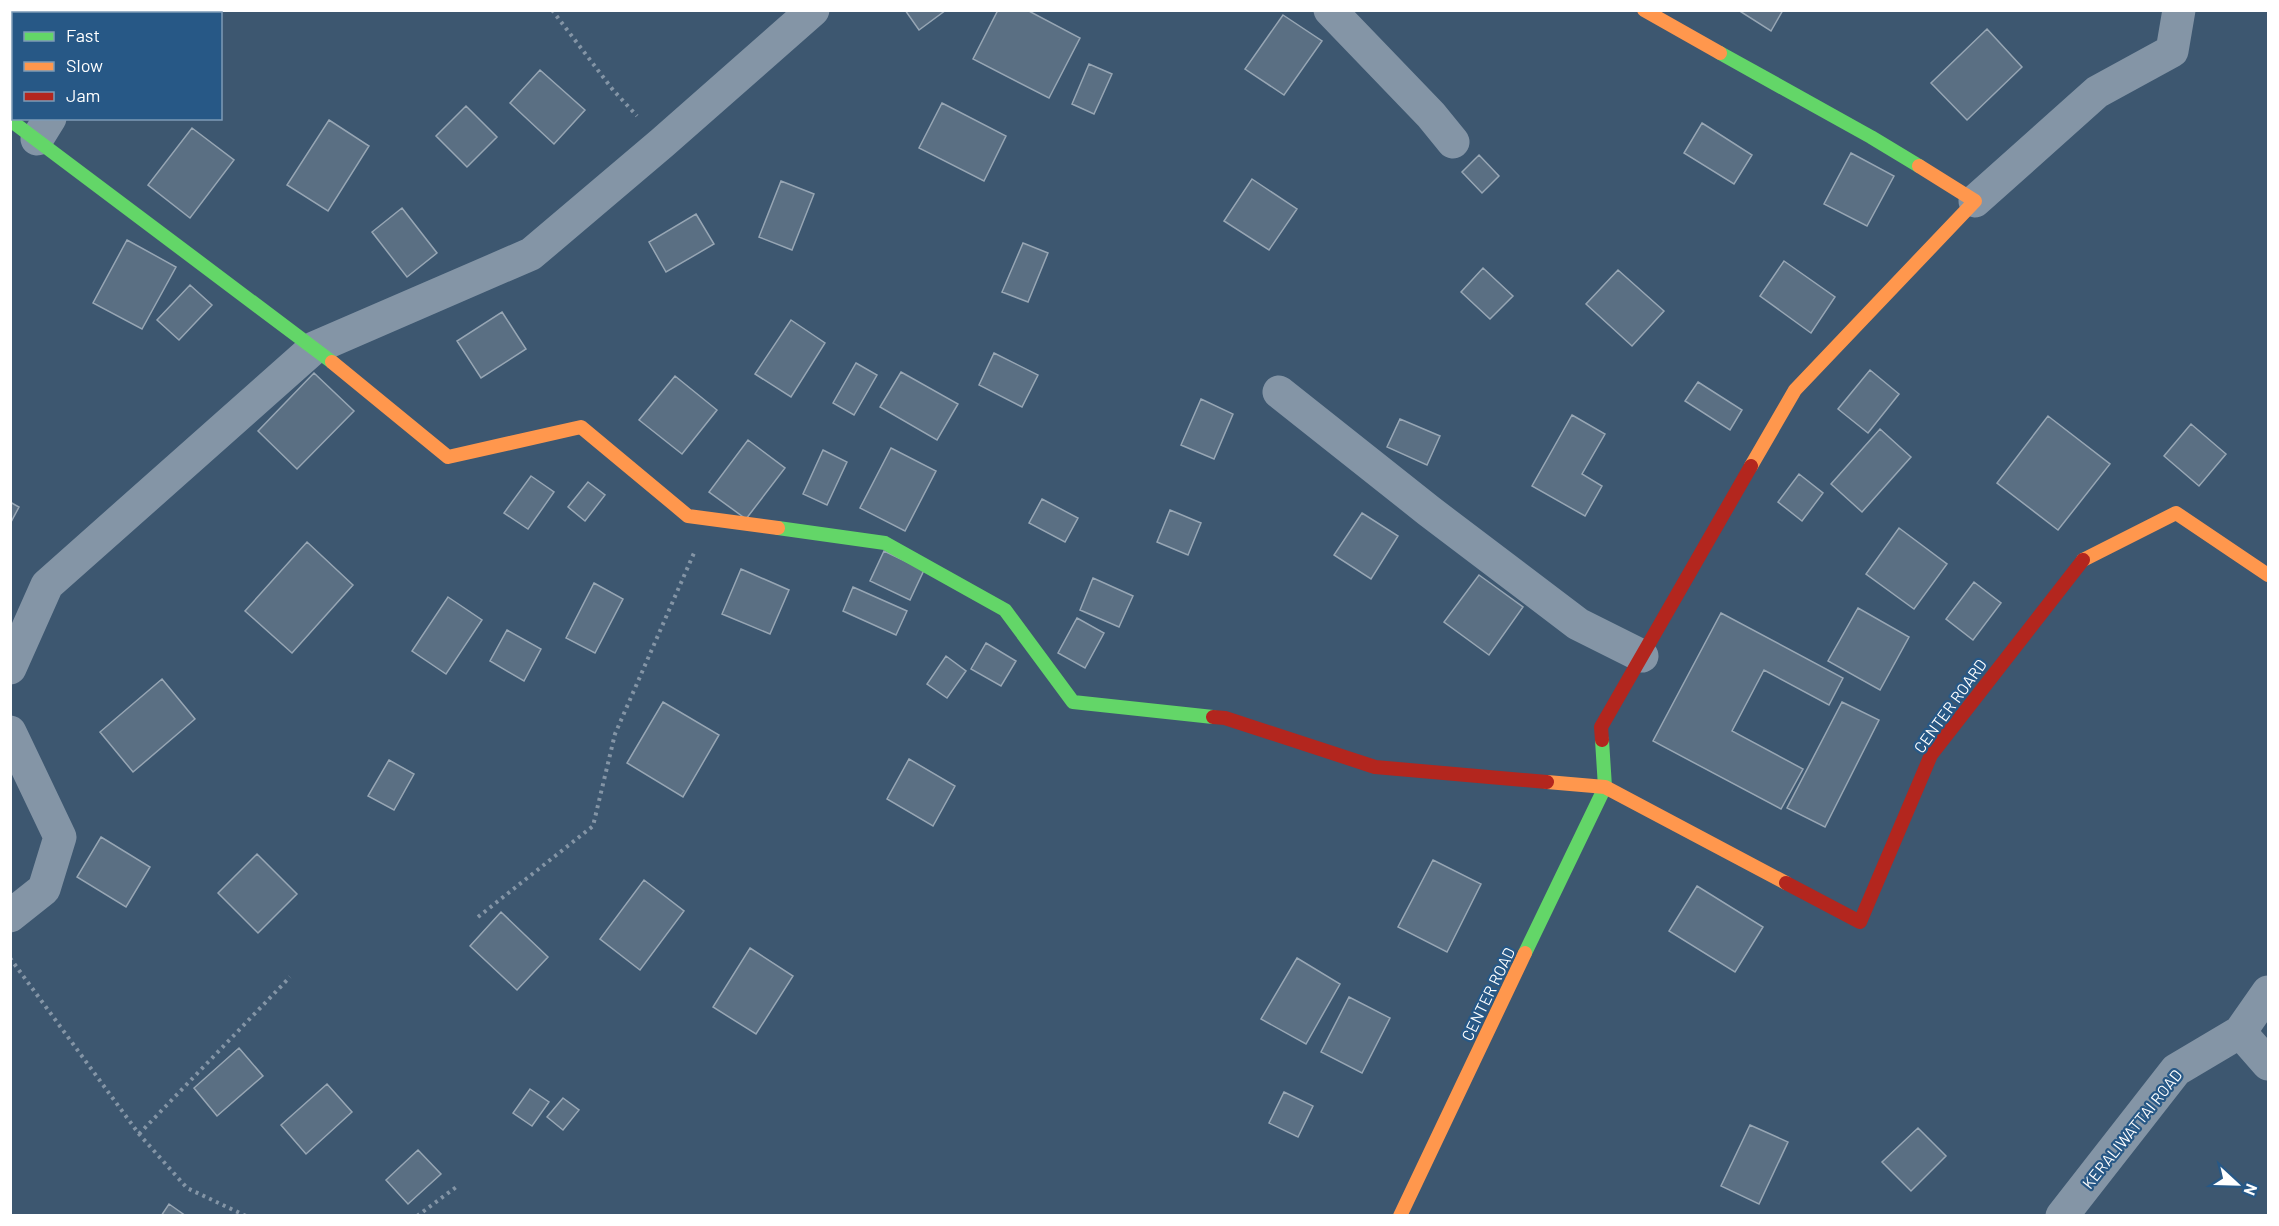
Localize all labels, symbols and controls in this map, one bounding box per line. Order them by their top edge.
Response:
legend [12,12,222,120]
text: Fast [66,24,100,46]
text: Slow [66,54,103,76]
text: Jam [66,84,100,106]
street label: CENTER ROARD [1909,655,1990,756]
street label: CENTER ROAD [1457,944,1518,1043]
street label: KERALIWATTAI ROAD [2078,1065,2185,1192]
north arrow [2207,1154,2267,1214]
text: N [2241,1181,2262,1198]

